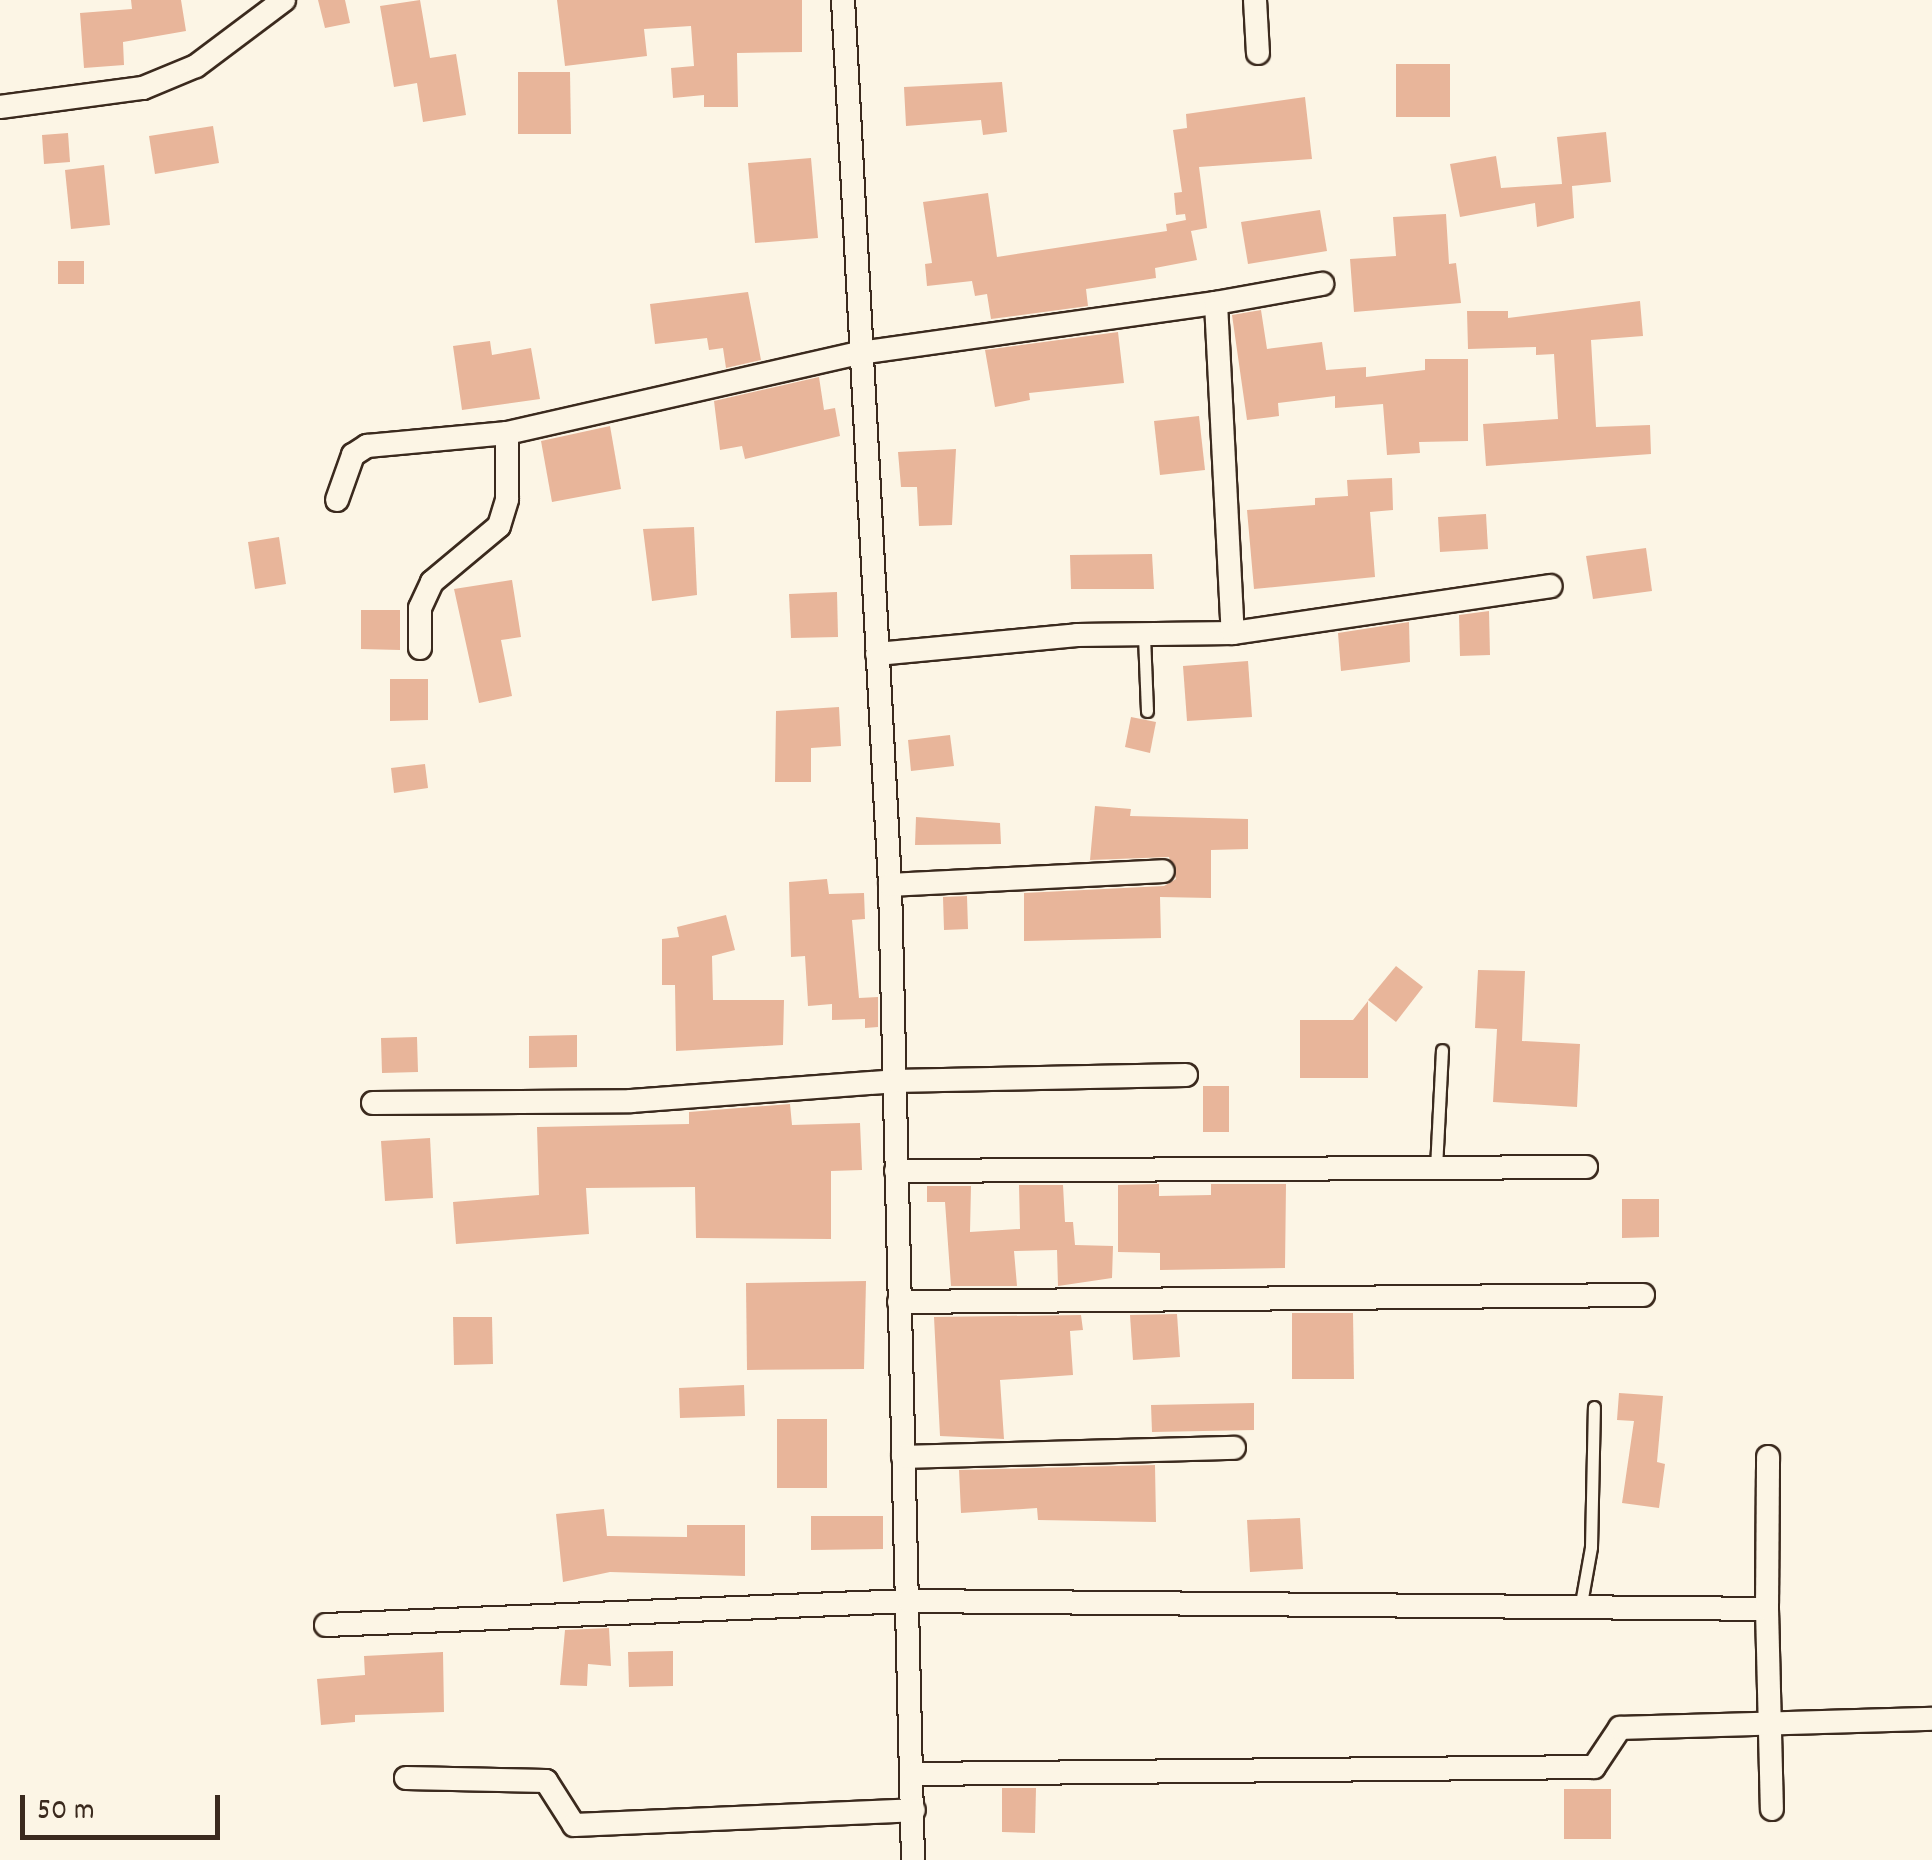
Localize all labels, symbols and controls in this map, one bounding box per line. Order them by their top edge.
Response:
scale bar [25,1775,225,1837]
text: 50 m [37,1791,95,1834]

